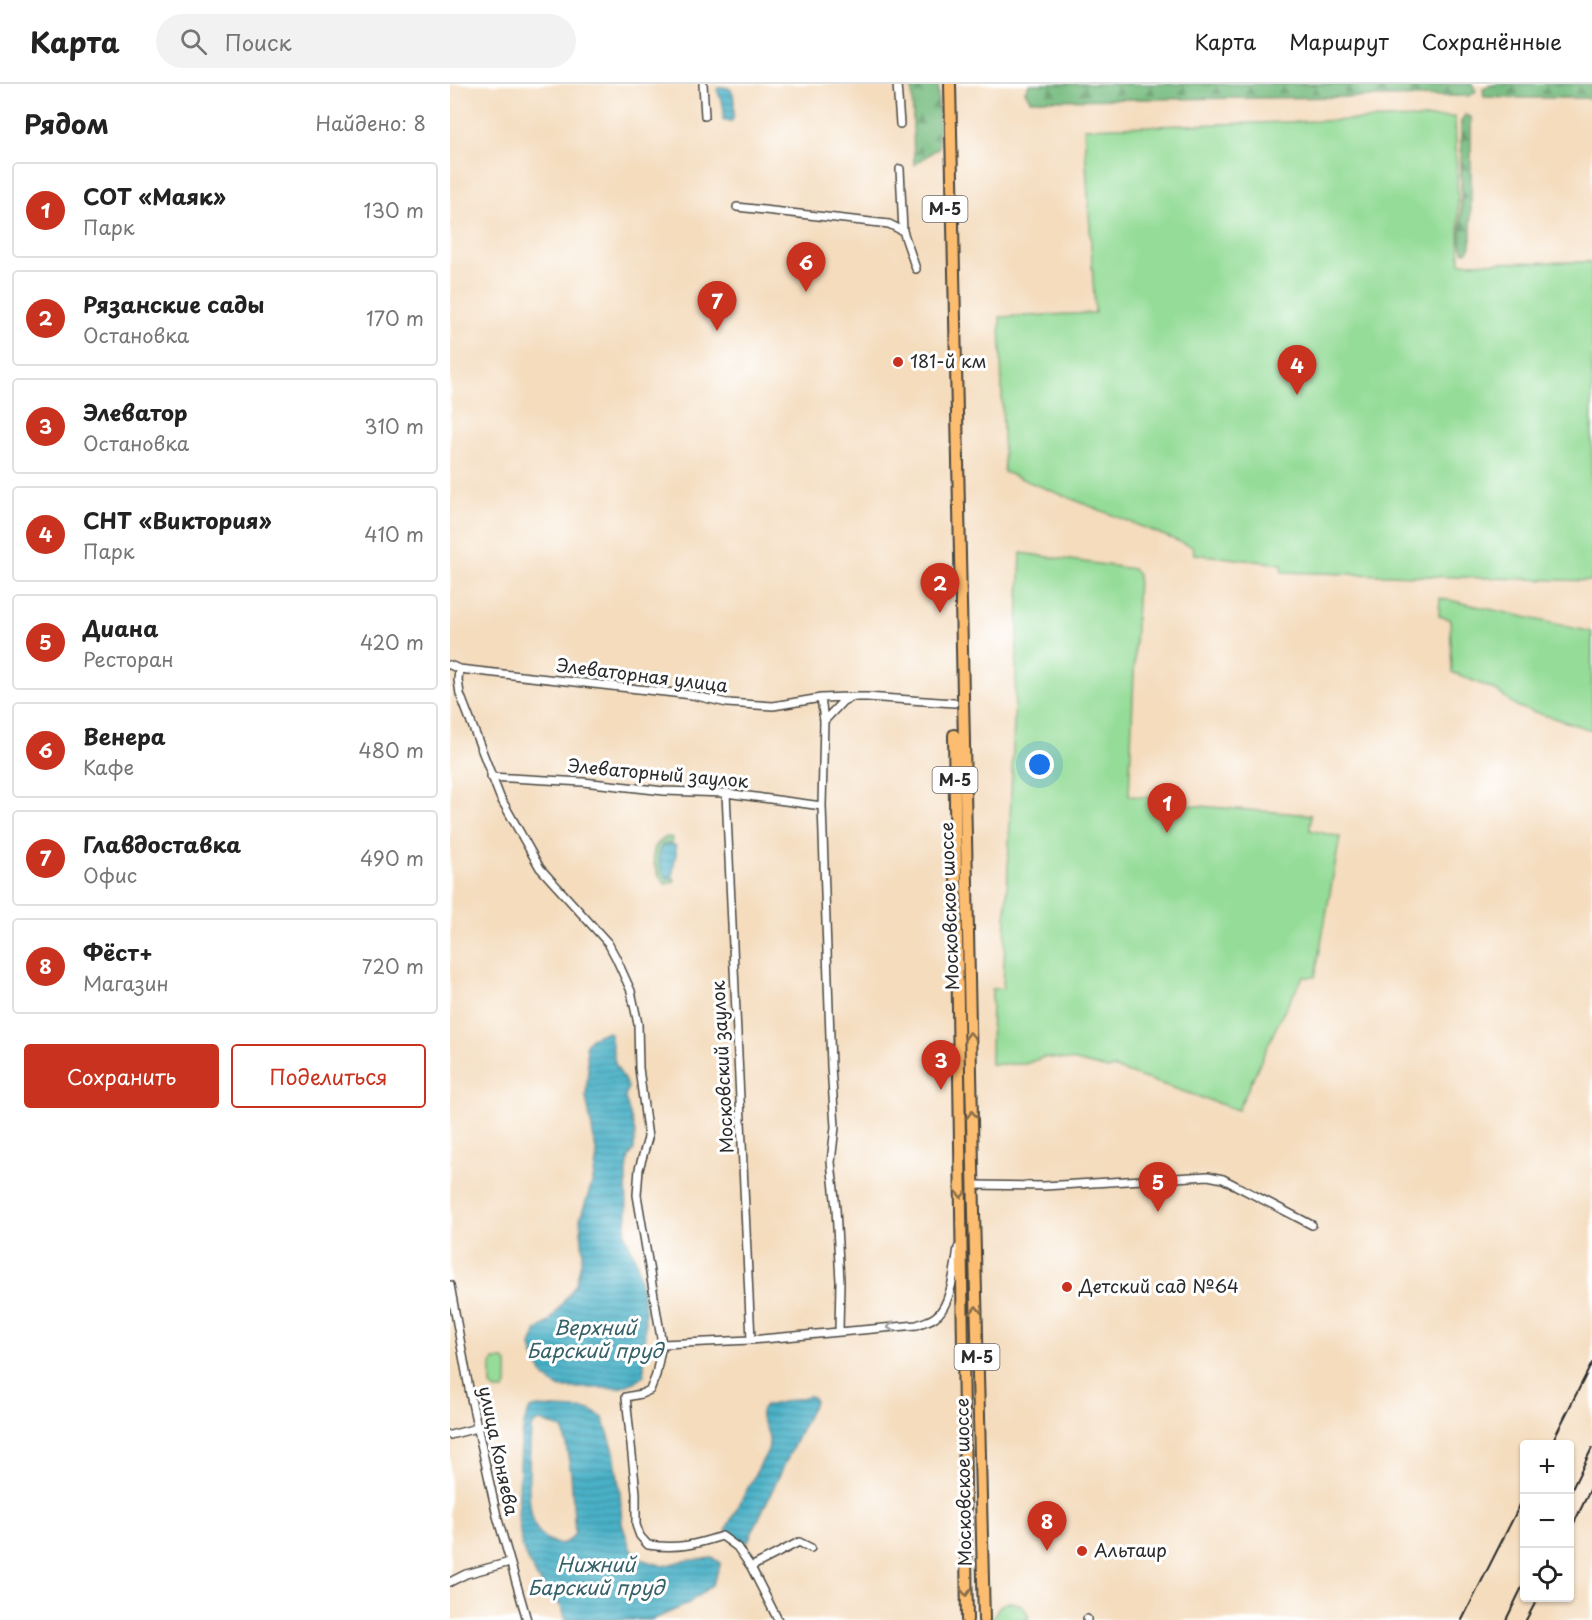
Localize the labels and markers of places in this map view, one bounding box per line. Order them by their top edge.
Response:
pin: 6 [786,242,826,292]
pin: 7 [698,282,736,331]
pin: 4 [1278,346,1316,395]
place label: 181-й км [910,347,987,374]
marker: 181-й км [891,355,905,369]
pin: 2 [920,564,960,613]
pin: 1 [1148,784,1186,833]
pin: 3 [922,1040,960,1090]
pin: 5 [1138,1162,1178,1212]
place label: Детский сад №64 [1078,1272,1239,1299]
marker: Детский сад №64 [1060,1280,1074,1294]
pin: 8 [1028,1502,1066,1551]
place label: Альтаир [1094,1536,1167,1563]
marker: Альтаир [1075,1544,1089,1558]

